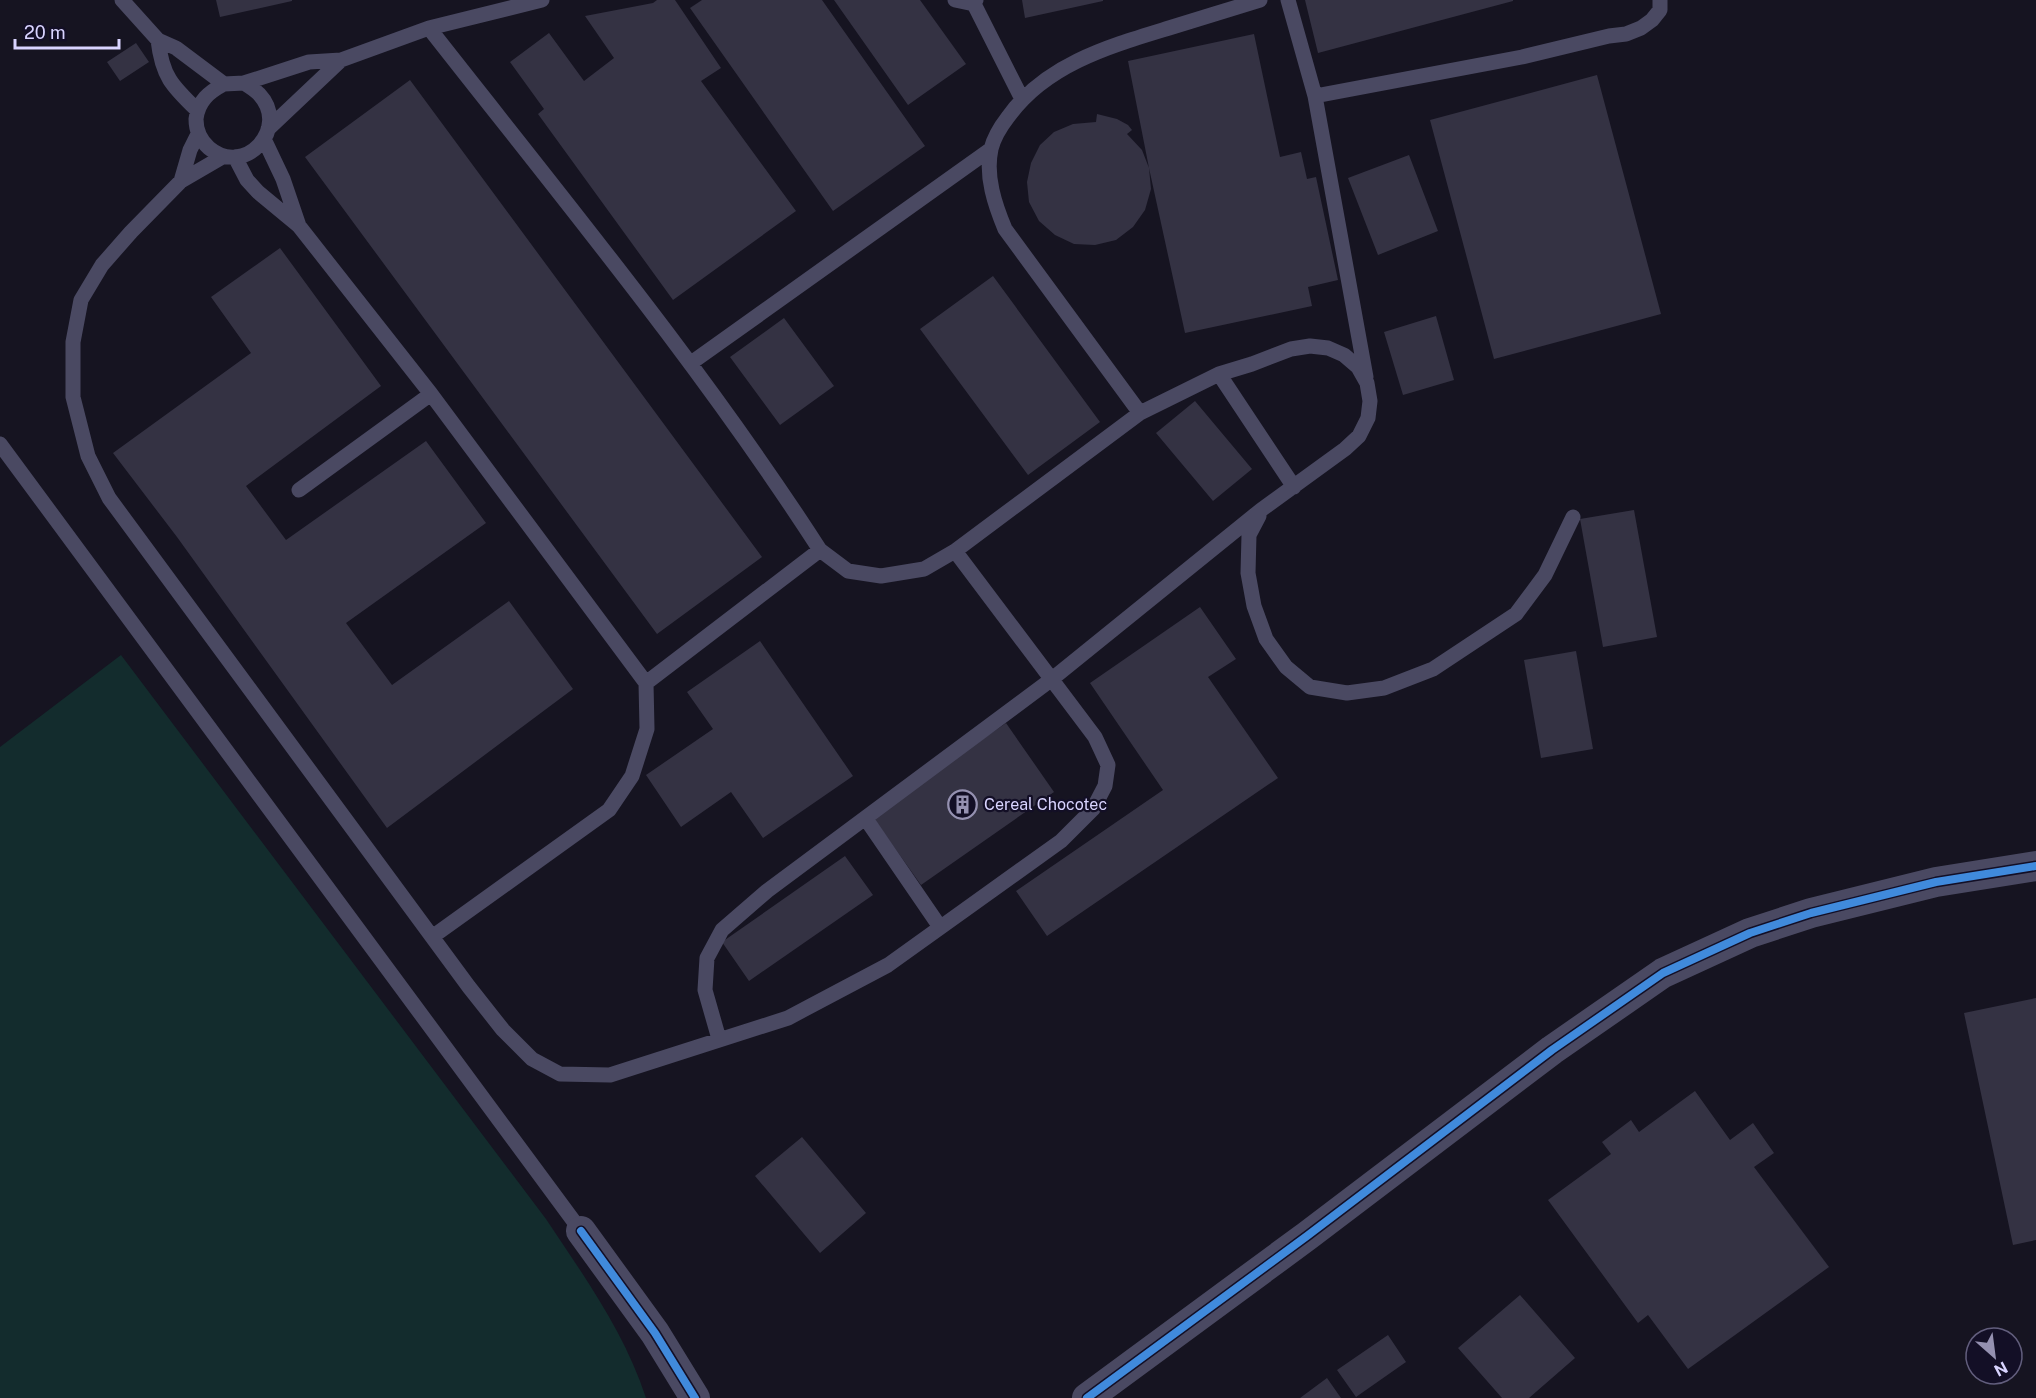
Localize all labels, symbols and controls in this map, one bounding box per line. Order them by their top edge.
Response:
scale bar [15,12,118,50]
text: 20 m [24,22,66,43]
building icon: Cereal Chocotec [947,788,979,820]
place label: Cereal Chocotec [984,795,1107,814]
north arrow [1964,1326,2024,1386]
text: N [1991,1357,2011,1380]

